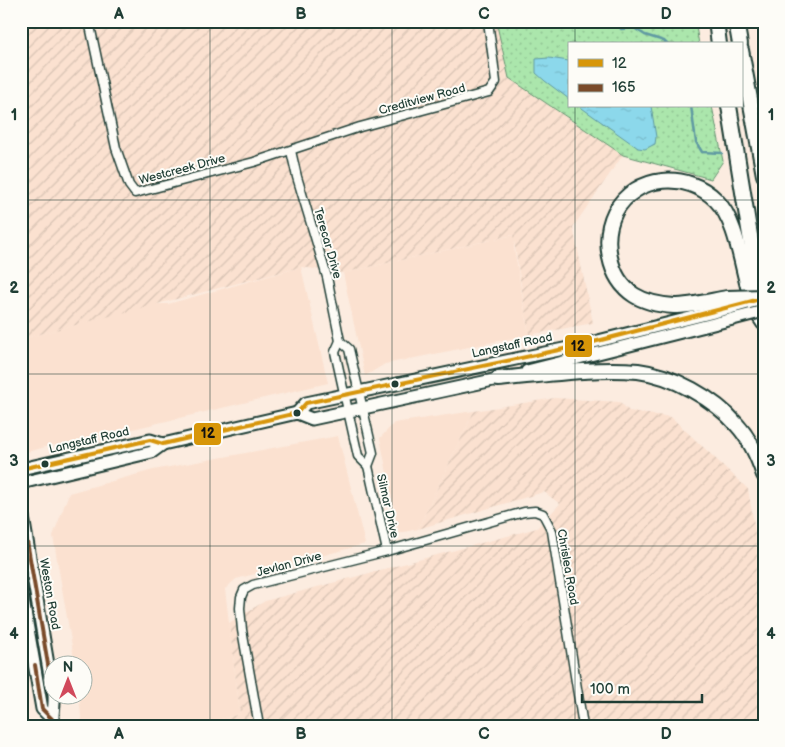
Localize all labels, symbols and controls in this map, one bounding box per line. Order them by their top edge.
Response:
text: A [113,5,124,24]
text: B [295,5,307,24]
text: C [478,5,490,24]
text: D [660,5,672,24]
legend [568,42,742,108]
text: 12 [612,54,627,73]
text: 165 [612,78,636,97]
street label: Creditview Road [377,81,467,118]
text: 1 [11,106,17,125]
text: 1 [768,106,774,125]
street label: Westcreek Drive [137,151,227,188]
street label: Terecar Drive [310,206,345,280]
text: 2 [9,279,19,298]
text: 2 [766,279,776,298]
street label: Langstaff Road [471,330,554,361]
line badge: 12 [564,334,593,358]
text: 12 [571,338,586,355]
unlabelled marker [390,379,400,389]
unlabelled marker [292,408,302,418]
line badge: 12 [193,422,222,446]
street label: Langstaff Road [48,424,131,457]
text: 12 [201,425,216,442]
text: 3 [9,452,19,471]
text: 3 [766,452,776,471]
unlabelled marker [40,459,50,469]
street label: Silmar Drive [373,473,402,540]
street label: Chrislea Road [553,528,582,606]
street label: Jevlan Drive [255,549,323,580]
street label: Weston Road [36,557,63,631]
text: 4 [9,625,19,644]
text: 4 [766,625,776,644]
north arrow [42,654,92,704]
text: N [63,659,73,676]
scale bar [582,672,702,704]
text: 100 m [590,680,630,699]
text: A [113,725,124,744]
text: B [295,725,307,744]
text: C [478,725,490,744]
text: D [660,725,672,744]

